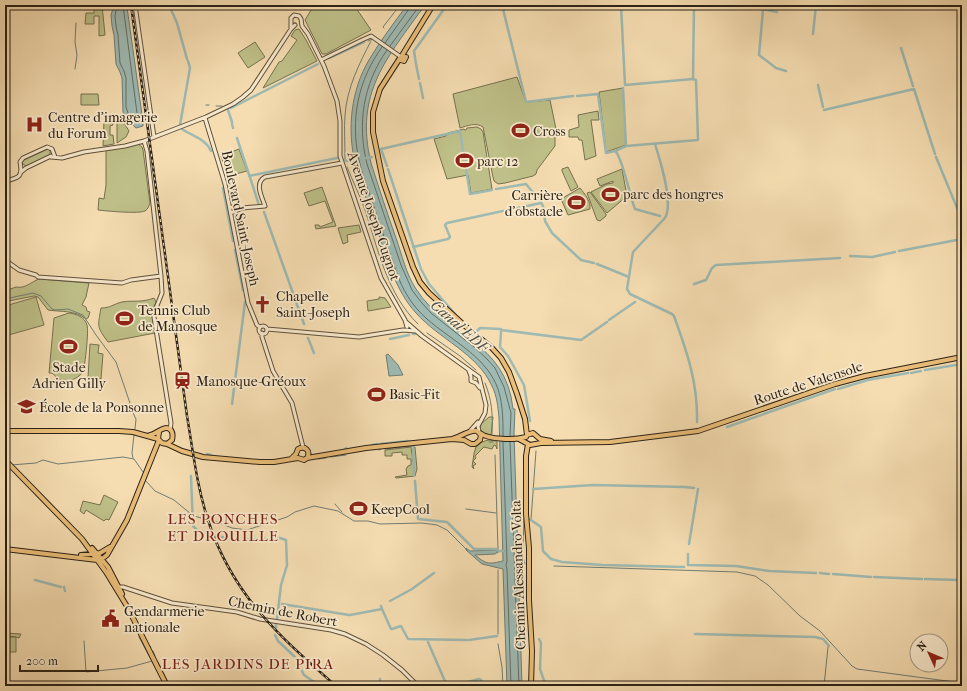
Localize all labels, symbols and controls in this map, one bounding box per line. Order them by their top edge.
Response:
place label: Centre d'imagerie du Forum [48,109,157,142]
hospital icon: Centre d'imagerie du Forum [25,115,45,135]
sports icon: Cross [510,121,530,141]
place label: Cross [533,123,566,140]
street label: Avenue Joseph Cugnot [343,148,404,283]
street label: Boulevard Saint-Joseph [218,149,263,288]
sports icon: parc 12 [454,151,474,171]
place label: parc 12 [476,153,518,170]
sports icon: parc des hongres [600,184,620,204]
place label: parc des hongres [622,186,723,203]
place label: Carrière d'obstacle [505,187,563,220]
sports icon: Carrière d'obstacle [566,193,586,213]
place label: Chapelle Saint-Joseph [276,288,350,321]
church icon: Chapelle Saint-Joseph [253,294,273,314]
water label: Canal EDF [427,296,494,357]
place label: Tennis Club de Manosque [138,302,217,335]
sports icon: Tennis Club de Manosque [115,308,135,328]
sports icon: Stade Adrien Gilly [59,337,79,357]
street label: Route de Valensole [751,358,865,409]
place label: Stade Adrien Gilly [31,359,106,392]
station icon: Manosque-Gréoux [173,371,193,391]
place label: Manosque-Gréoux [196,373,307,390]
sports icon: Basic-Fit [366,384,386,404]
place label: Basic-Fit [389,386,440,403]
school or university icon: École de la Ponsonne [16,397,36,417]
place label: École de la Ponsonne [39,398,164,416]
sports icon: KeepCool [348,499,368,519]
street label: Chemin Alessandro Volta [507,499,530,650]
place label: KeepCool [371,501,430,518]
district label: LES PONCHES ET DROUILLE [167,510,279,545]
street label: Chemin de Robert [227,593,339,630]
place label: Gendarmerie nationale [124,603,204,636]
public building icon: Gendarmerie nationale [101,609,121,629]
north arrow [909,633,949,673]
text: N [915,638,930,654]
scale bar [20,647,98,673]
text: 200 m [26,654,58,668]
district label: LES JARDINS DE PIRA [162,655,334,673]

